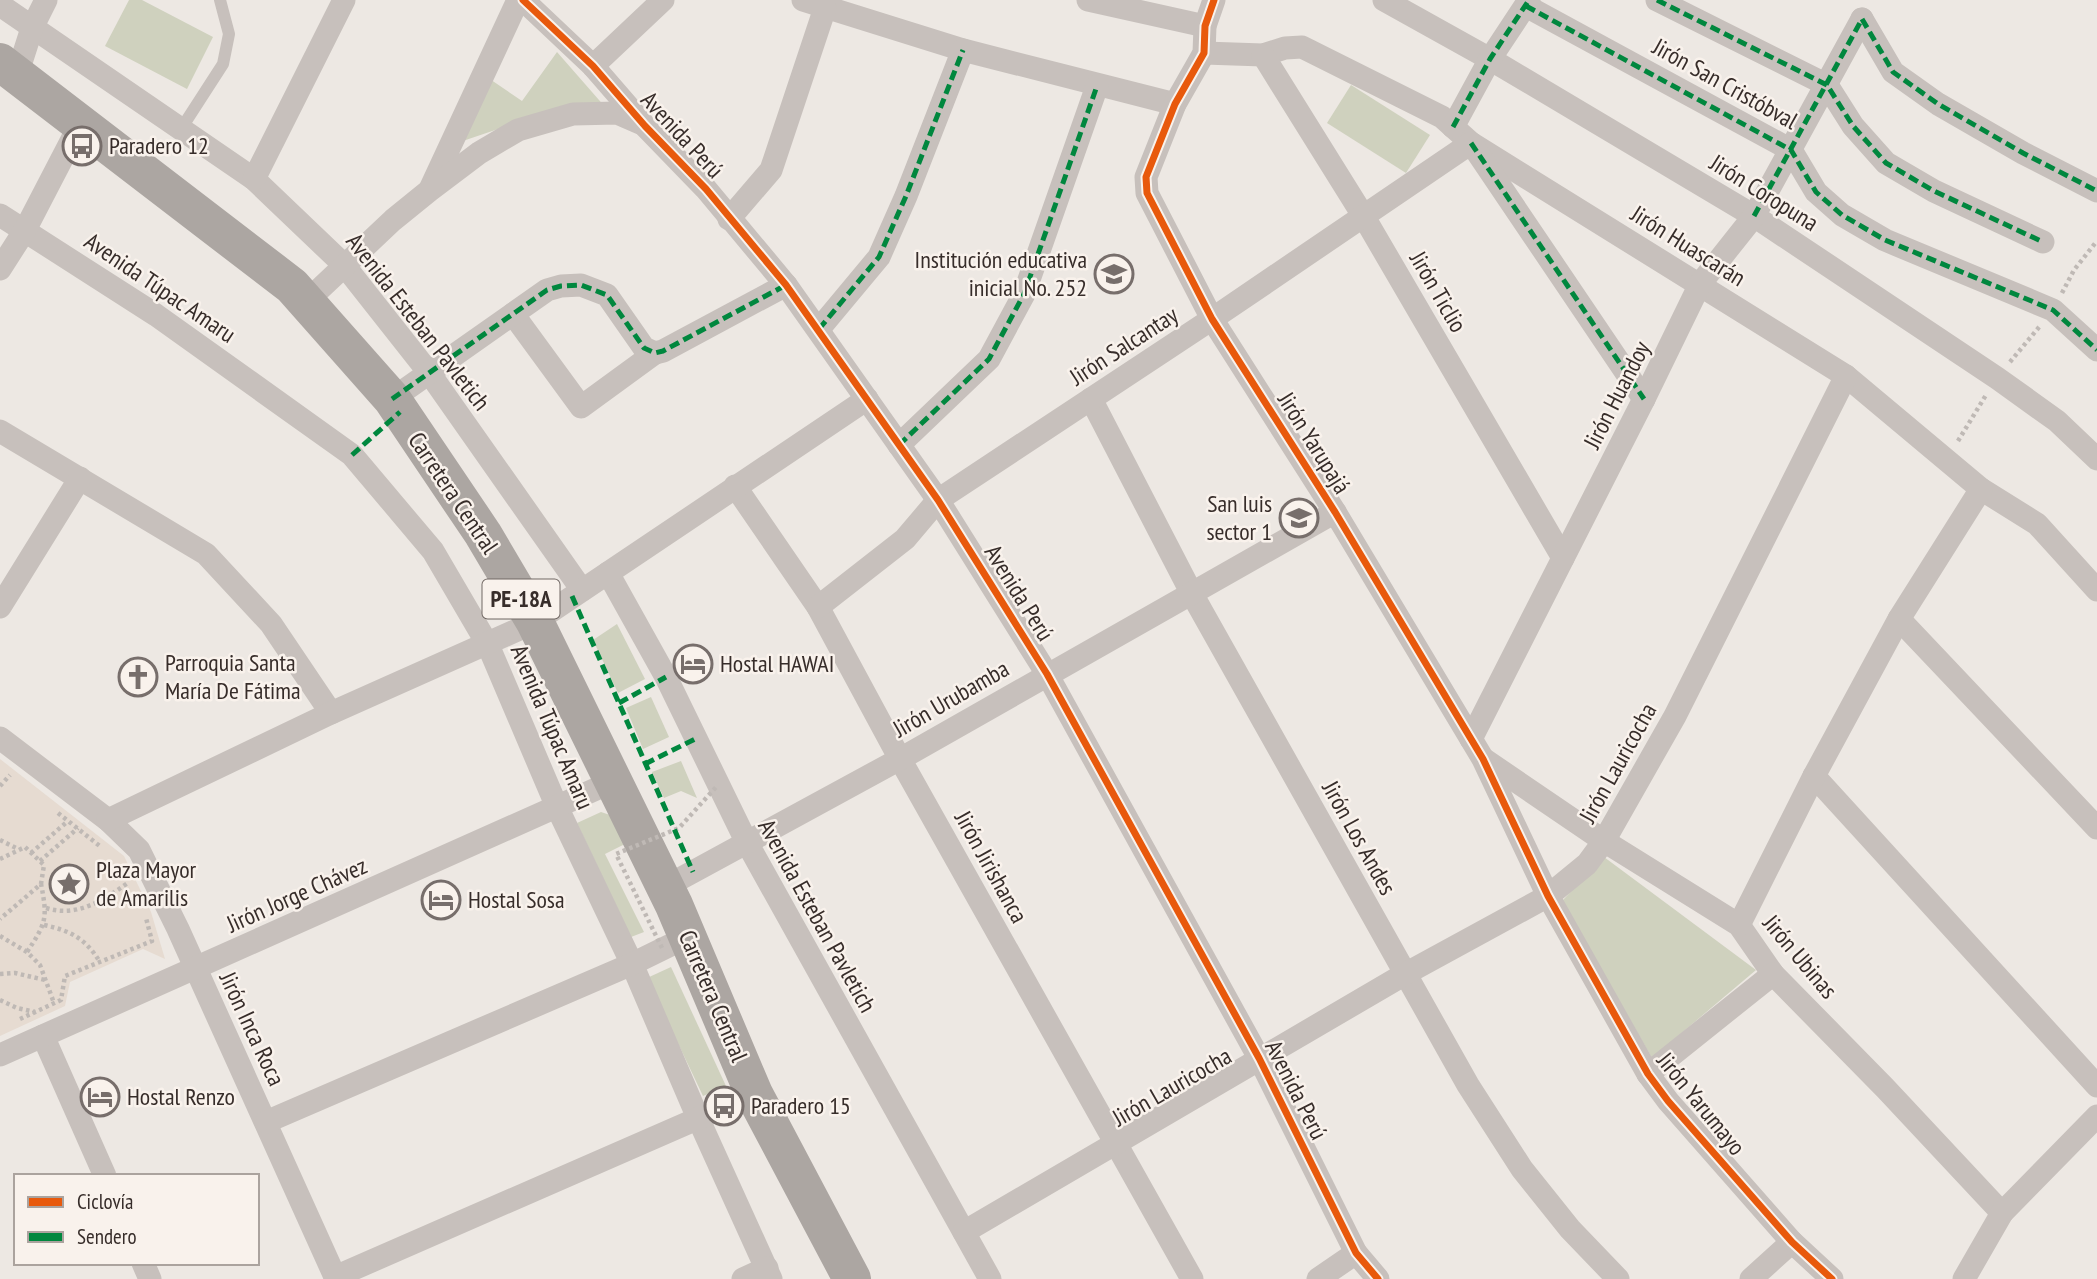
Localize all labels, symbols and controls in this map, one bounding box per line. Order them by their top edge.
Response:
street label: Jirón San Cristóbval [1646,30,1804,136]
street label: Avenida Perú [634,85,730,185]
bus stop icon: Paradero 12 [61,125,103,167]
place label: Paradero 12 [109,130,209,161]
street label: Jirón Coropuna [1703,147,1824,238]
street label: Jirón Huascarán [1624,198,1751,293]
street label: Avenida Túpac Amaru [79,226,242,350]
street label: Avenida Esteban Pavletich [340,227,497,417]
place label: Institución educativa inicial No. 252 [915,244,1087,303]
street label: Jirón Ticlio [1402,245,1474,338]
school or university icon: Institución educativa inicial No. 252 [1093,253,1135,295]
street label: Jirón Salcantay [1063,299,1184,393]
street label: Jirón Huandoy [1576,336,1657,455]
street label: Jirón Yarupajá [1271,385,1358,499]
street label: Carretera Central [401,426,506,560]
place label: San luis sector 1 [1206,488,1272,547]
school or university icon: San luis sector 1 [1278,497,1320,539]
street label: Avenida Perú [978,539,1061,647]
road number: PE-18A [482,580,560,618]
street label: Avenida Túpac Amaru [504,640,601,814]
hotel icon: Hostal HAWAI [672,643,714,685]
place label: Parroquia Santa María De Fátima [165,647,301,706]
place label: Hostal HAWAI [720,648,834,679]
street label: Jirón Urubamba [886,653,1014,745]
church icon: Parroquia Santa María De Fátima [117,656,159,698]
street label: Jirón Lauricocha [1571,697,1663,829]
street label: Jirón Los Andes [1315,774,1403,900]
street label: Jirón Jirishanca [948,804,1035,928]
street label: Avenida Esteban Pavletich [751,814,883,1018]
street label: Jirón Jorge Chávez [221,850,372,940]
place label: Plaza Mayor de Amarilis [96,854,197,913]
place icon: Plaza Mayor de Amarilis [48,863,90,905]
hotel icon: Hostal Sosa [420,879,462,921]
place label: Hostal Sosa [468,884,565,915]
street label: Jirón Ubinas [1756,908,1844,1005]
street label: Carretera Central [672,925,755,1067]
street label: Jirón Inca Roca [212,966,292,1091]
street label: Avenida Perú [1258,1035,1335,1145]
street label: Jirón Lauricocha [1106,1040,1237,1134]
street label: Jirón Yarumayo [1650,1045,1752,1162]
hotel icon: Hostal Renzo [79,1076,121,1118]
place label: Hostal Renzo [127,1081,235,1112]
bus stop icon: Paradero 15 [703,1085,745,1127]
place label: Paradero 15 [751,1090,851,1121]
legend [14,1174,259,1265]
text: Ciclovía [77,1188,134,1215]
text: Sendero [77,1223,136,1250]

